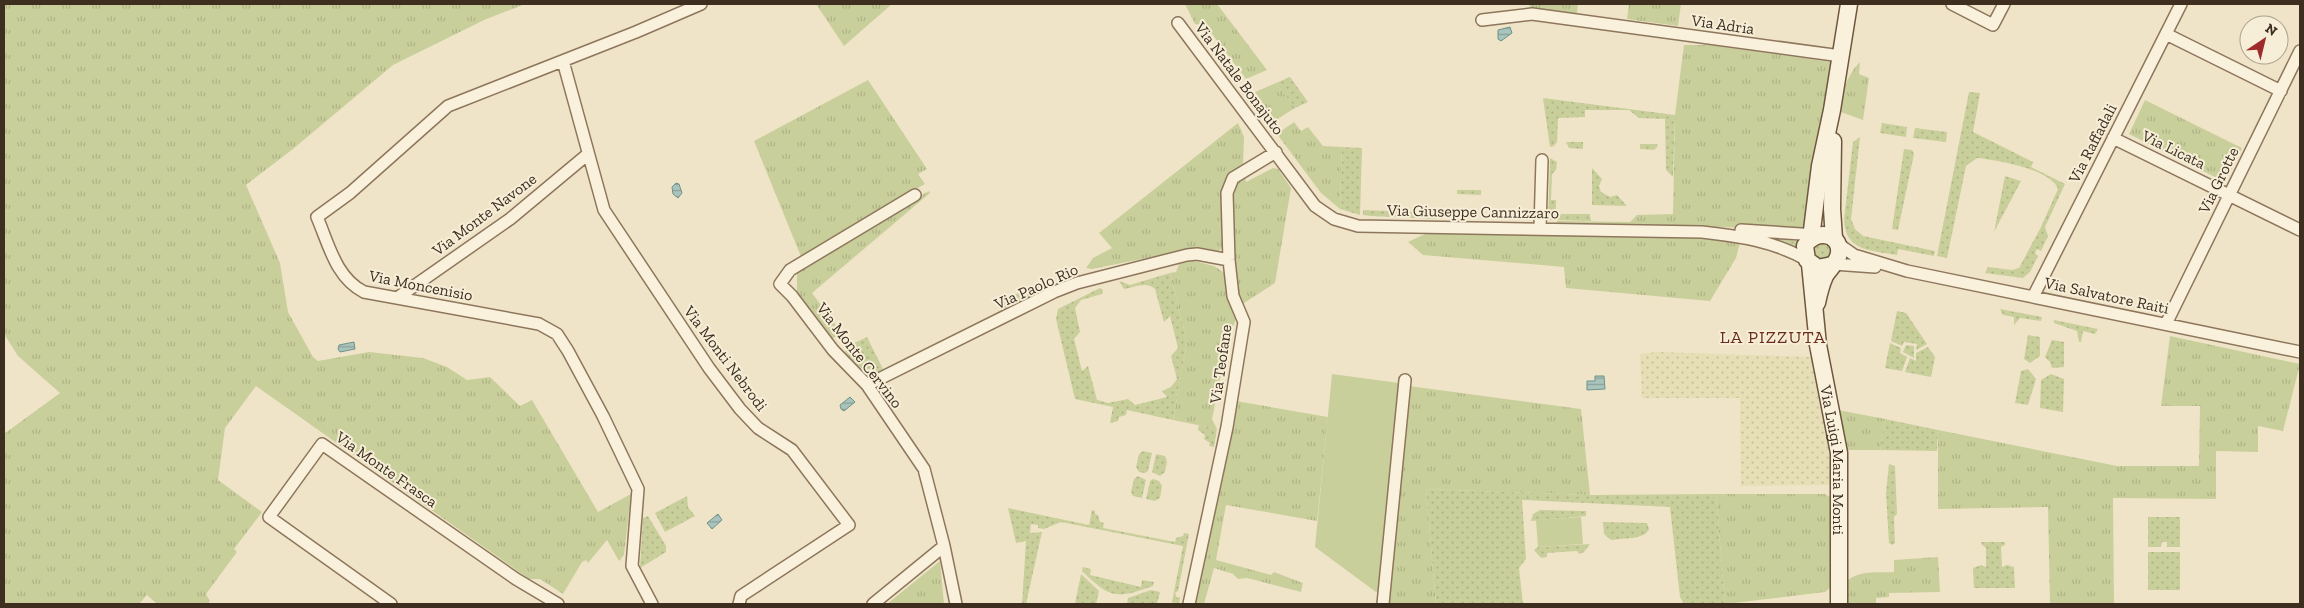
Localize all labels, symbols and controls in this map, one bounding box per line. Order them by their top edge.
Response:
street label: Via Adria [1689,11,1756,38]
north arrow [2239,15,2289,65]
street label: Via Natale Bonajuto [1190,17,1288,138]
text: N [2262,20,2281,40]
street label: Via Raffadali [2064,100,2121,187]
street label: Via Licata [2138,126,2209,173]
street label: Via Grotte [2194,144,2243,217]
street label: Via Monte Navone [428,169,540,260]
street label: Via Giuseppe Cannizzaro [1386,200,1559,223]
street label: Via Paolo Rio [991,260,1081,314]
street label: Via Moncenisio [366,266,474,305]
street label: Via Salvatore Raiti [2042,273,2171,318]
street label: Via Monte Cervino [812,298,907,412]
street label: Via Monti Nebrodi [679,301,772,415]
street label: Via Teofane [1205,323,1235,406]
district label: LA PIZZUTA [1720,326,1826,348]
street label: Via Luigi Maria Monti [1816,383,1848,535]
street label: Via Monte Frasca [331,427,441,512]

